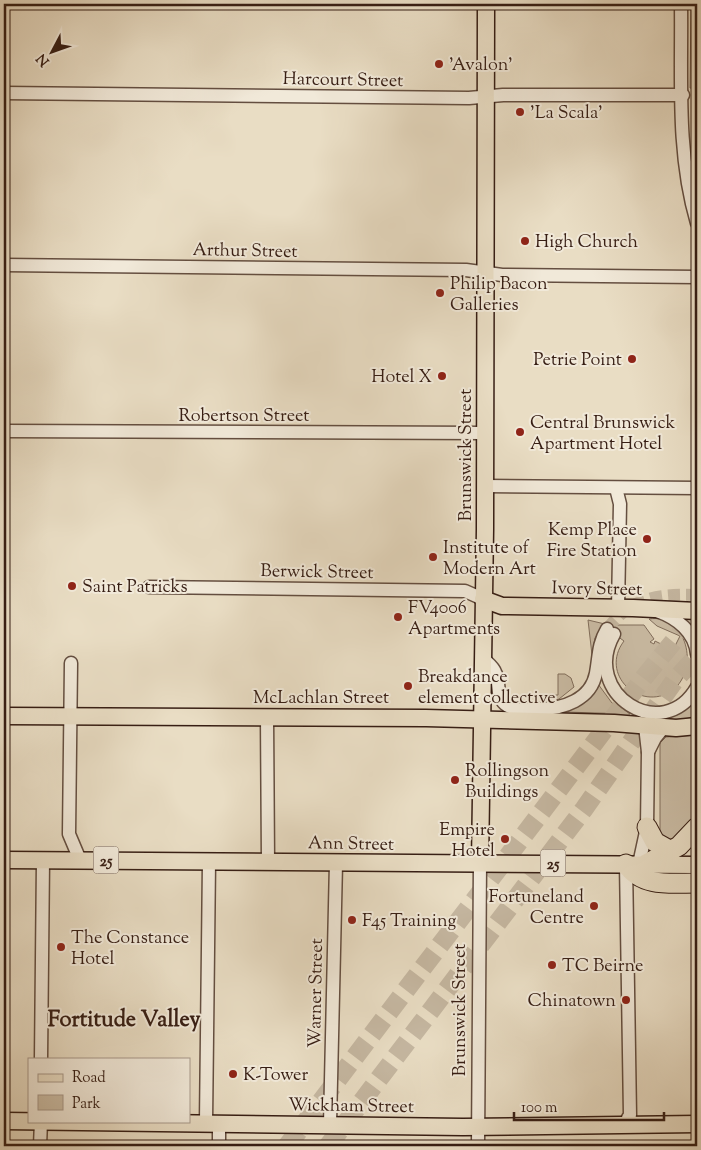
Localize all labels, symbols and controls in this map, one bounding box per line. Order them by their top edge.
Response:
north arrow [28,28,78,78]
text: N [32,48,55,70]
place label: 'Avalon' [449,53,513,79]
marker: 'Avalon' [433,58,445,70]
street label: Harcourt Street [282,67,403,95]
place label: 'La Scala' [530,101,603,127]
marker: 'La Scala' [514,106,526,118]
place label: High Church [535,230,639,256]
marker: High Church [519,235,531,247]
street label: Arthur Street [192,238,298,266]
place label: Philip Bacon Galleries [450,272,548,319]
marker: Philip Bacon Galleries [434,287,446,299]
place label: Petrie Point [533,348,622,374]
marker: Petrie Point [626,353,638,365]
place label: Hotel X [371,365,432,391]
marker: Hotel X [436,370,448,382]
street label: Brunswick Street [454,389,480,521]
street label: Robertson Street [178,404,310,430]
place label: Central Brunswick Apartment Hotel [530,411,676,458]
marker: Central Brunswick Apartment Hotel [514,426,526,438]
place label: Kemp Place Fire Station [547,518,637,565]
marker: Kemp Place Fire Station [641,533,653,545]
place label: Institute of Modern Art [443,536,536,583]
marker: Institute of Modern Art [427,551,439,563]
street label: Berwick Street [260,559,374,587]
place label: Saint Patricks [82,575,187,601]
street label: Ivory Street [551,576,643,604]
marker: Saint Patricks [66,580,78,592]
place label: FV4006 Apartments [408,596,500,643]
marker: FV4006 Apartments [392,611,404,623]
place label: Breakdance element collective [418,665,556,712]
marker: Breakdance element collective [402,680,414,692]
street label: McLachlan Street [253,686,389,712]
place label: Rollingson Buildings [465,759,549,806]
marker: Rollingson Buildings [449,774,461,786]
place label: Empire Hotel [439,818,495,865]
street label: Ann Street [308,831,394,859]
marker: Empire Hotel [499,833,511,845]
road number: 25 [94,846,118,874]
road number: 25 [540,850,566,876]
place label: Fortuneland Centre [488,885,584,932]
marker: Fortuneland Centre [588,900,600,912]
place label: F45 Training [362,909,456,935]
marker: F45 Training [346,914,358,926]
place label: The Constance Hotel [71,926,189,973]
street label: Warner Street [303,938,331,1048]
marker: The Constance Hotel [55,941,67,953]
street label: Brunswick Street [448,944,474,1076]
place label: TC Beirne [562,954,643,980]
marker: TC Beirne [546,959,558,971]
place label: Chinatown [527,989,616,1015]
marker: Chinatown [620,994,632,1006]
district label: Fortitude Valley [48,1005,200,1037]
legend [28,1058,190,1122]
place label: K-Tower [243,1063,308,1089]
text: Road [72,1068,106,1089]
marker: K-Tower [227,1068,239,1080]
scale bar [514,1090,664,1122]
street label: Wickham Street [288,1093,414,1121]
text: Park [72,1094,101,1115]
text: 100 m [521,1098,558,1119]

